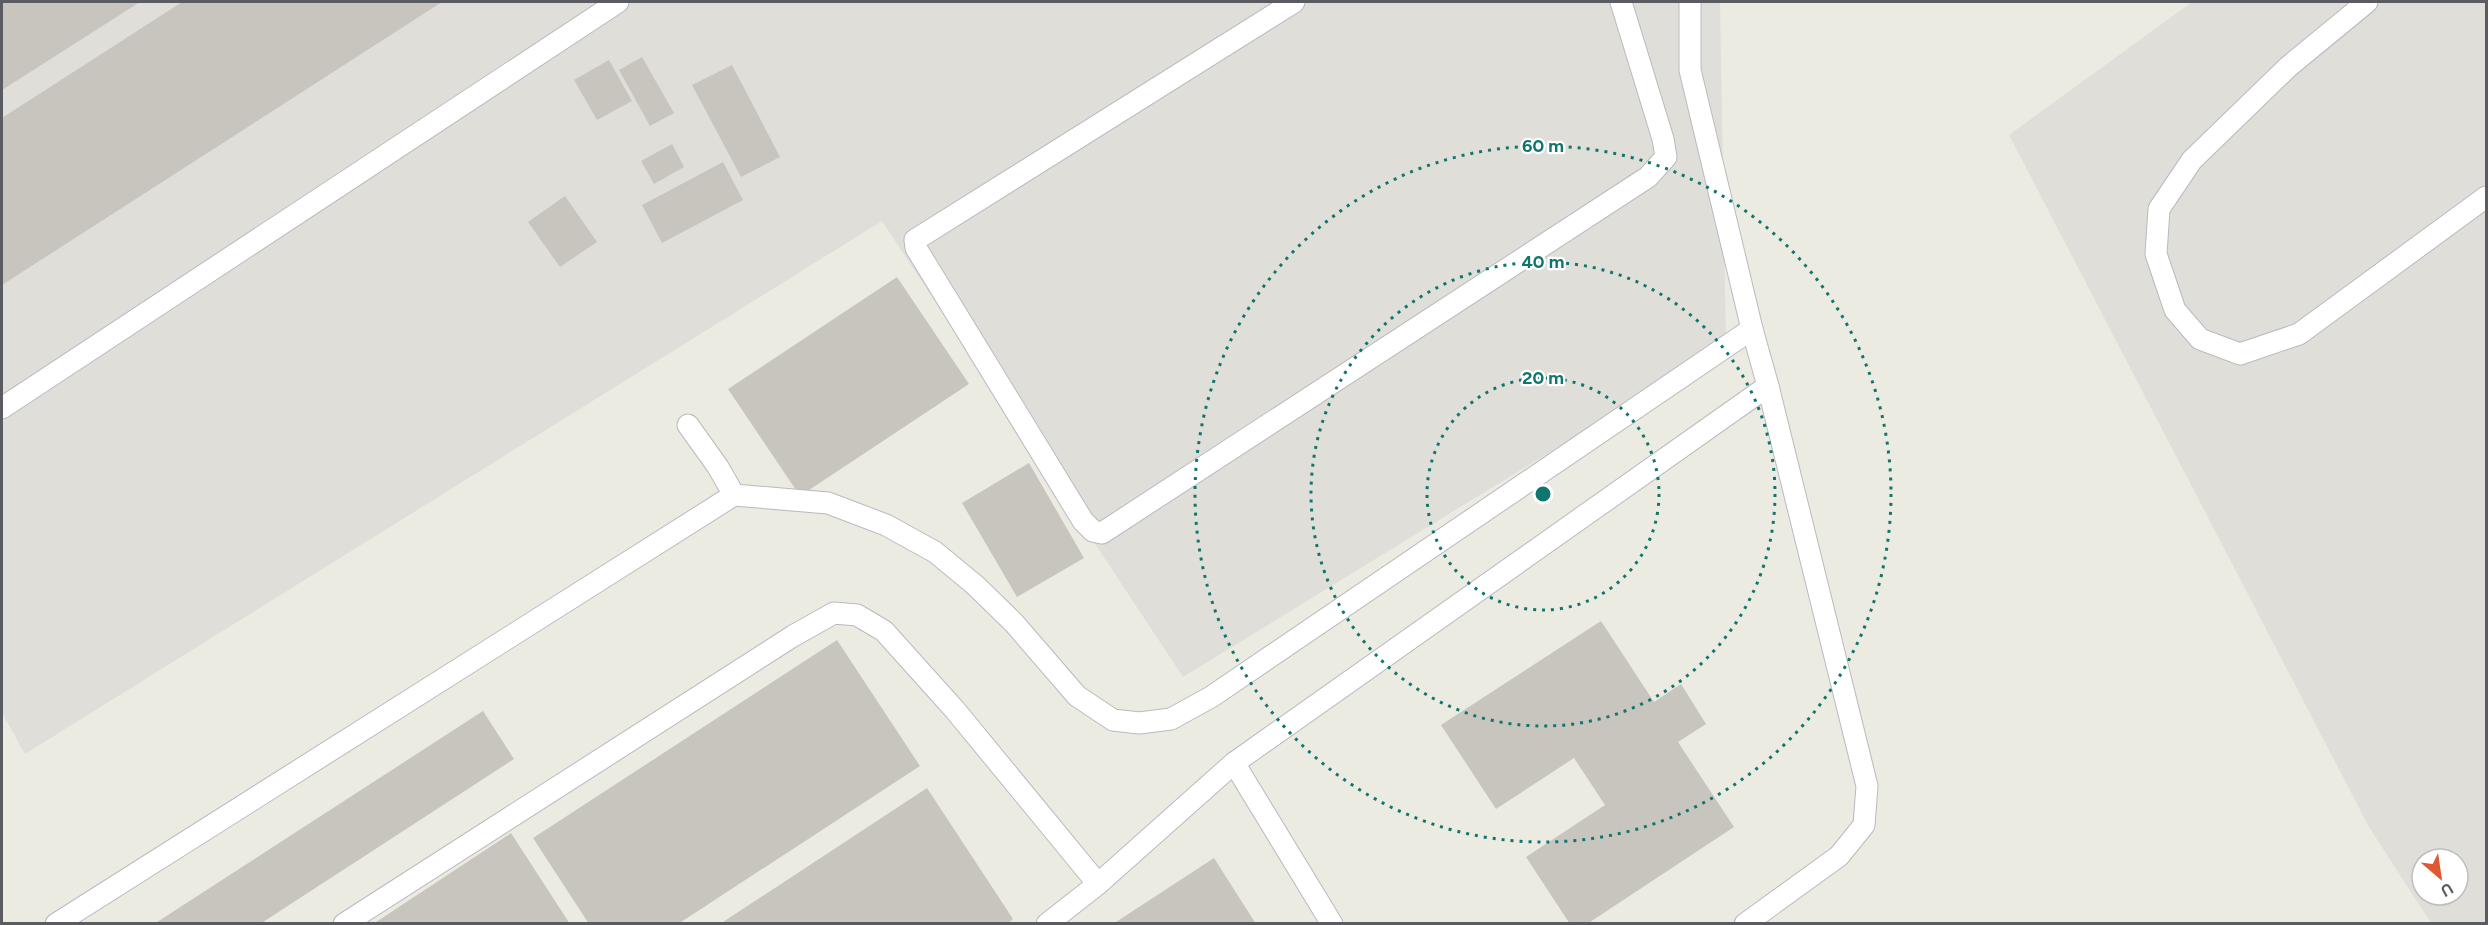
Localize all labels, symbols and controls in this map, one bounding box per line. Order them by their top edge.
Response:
text: 60 m [1522,135,1564,157]
text: 40 m [1521,251,1565,273]
text: 20 m [1522,367,1564,389]
centre of rings [1533,484,1553,504]
north arrow [2410,847,2470,907]
text: U [2437,879,2457,901]

